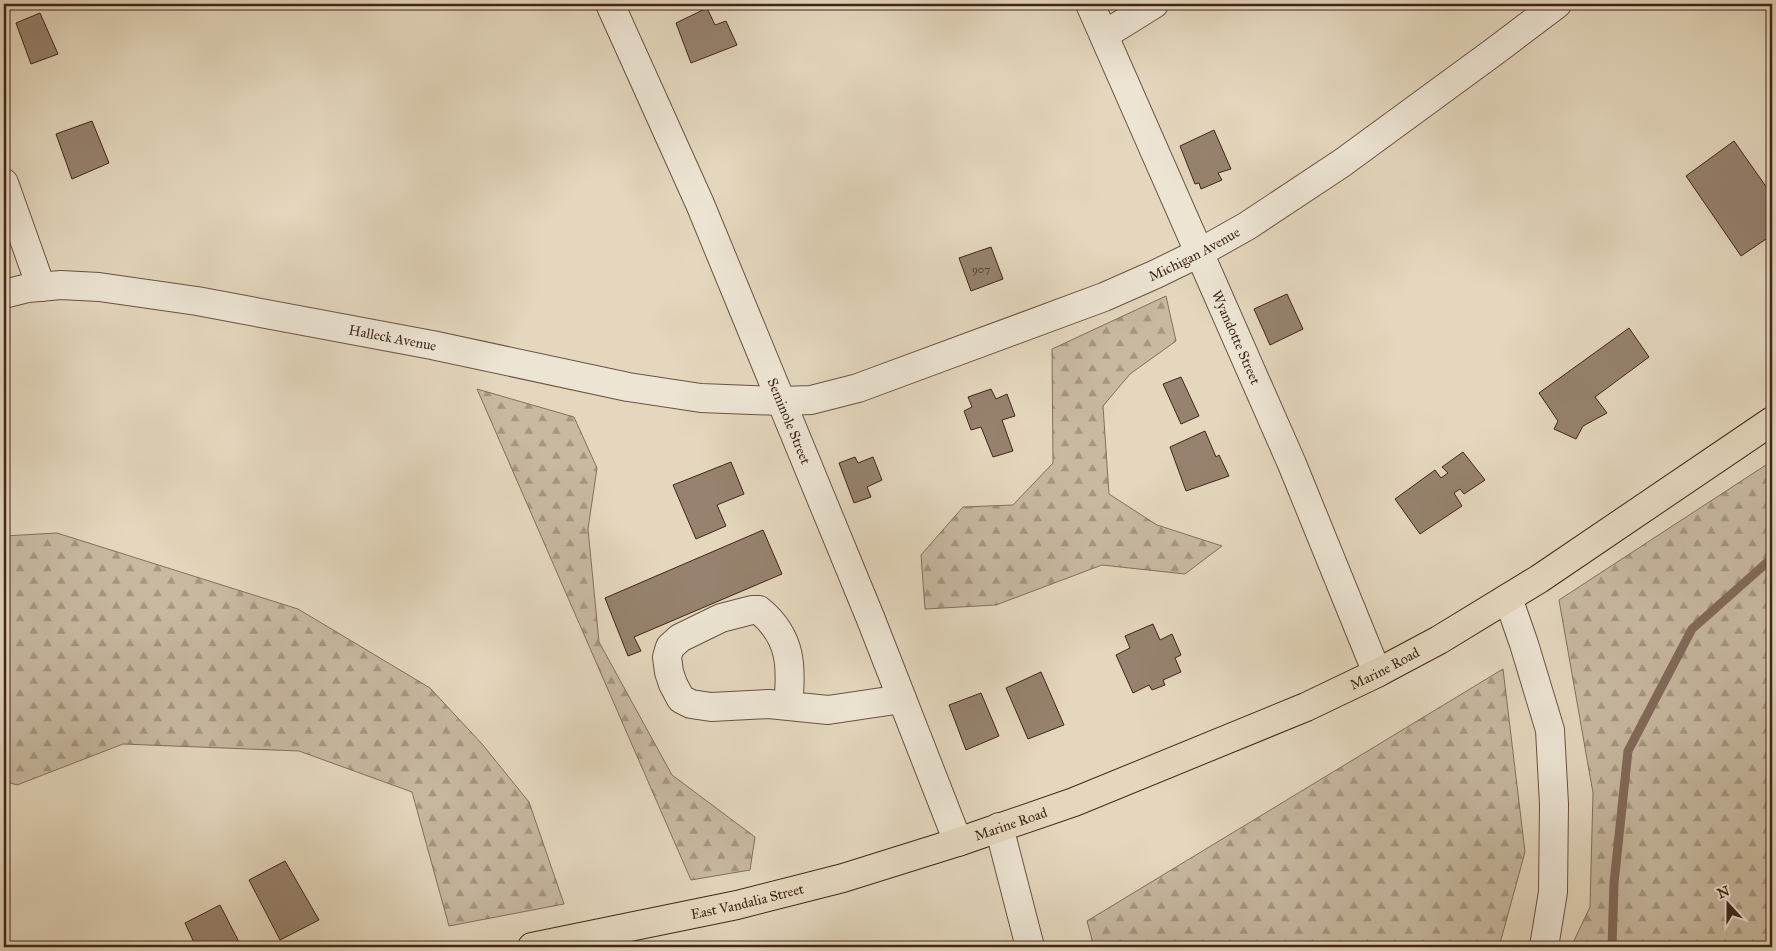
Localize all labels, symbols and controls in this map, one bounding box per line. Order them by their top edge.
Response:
street label: Michigan Avenue [1146,223,1243,285]
house number: 907 [972,263,990,276]
street label: Wyandotte Street [1208,288,1264,387]
street label: Halleck Avenue [347,321,438,354]
street label: Seminole Street [764,375,815,467]
street label: Marine Road [1347,644,1422,693]
street label: Marine Road [972,803,1049,844]
north arrow [1704,878,1754,928]
street label: East Vandalia Street [689,880,806,923]
text: N [1715,882,1732,902]

